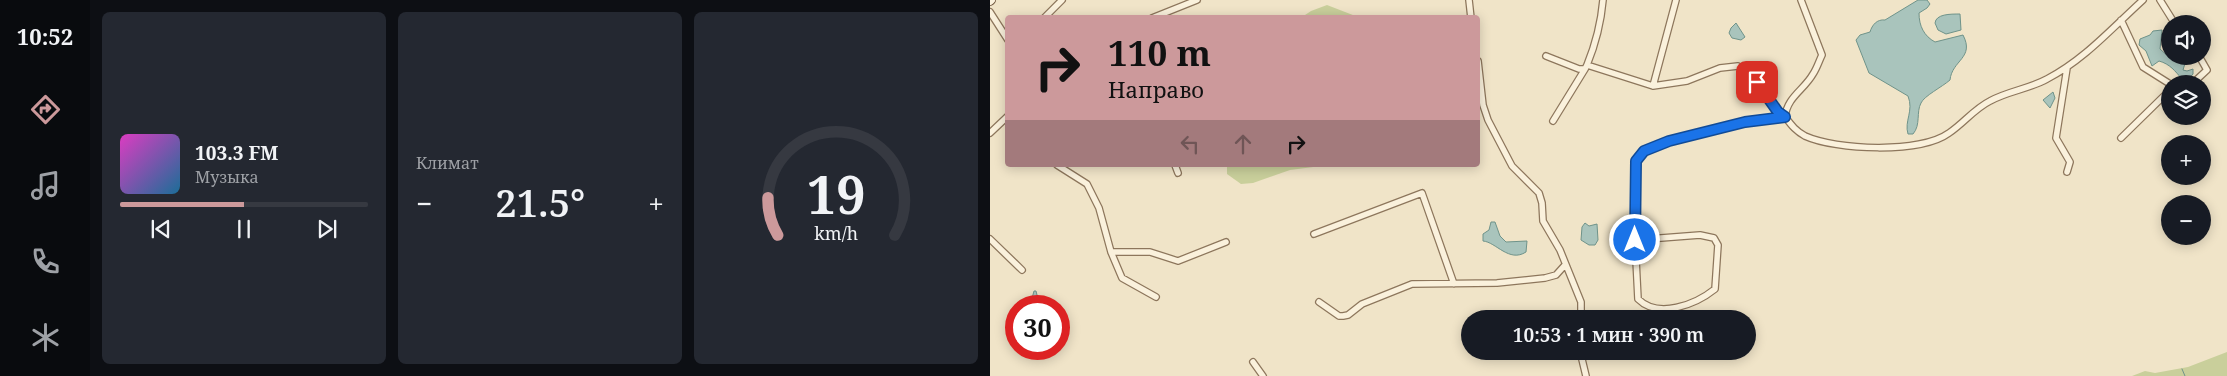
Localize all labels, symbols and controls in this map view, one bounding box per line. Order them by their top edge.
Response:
map controls [2161,15,2211,245]
button: sound [2161,15,2211,65]
text: 10:52 [17,21,73,51]
text: 110 m [1108,29,1211,76]
icon: right [1025,35,1090,100]
pin [1736,61,1778,103]
icon: arrive [1743,68,1771,96]
text: Направо [1108,74,1204,104]
button: layers [2161,75,2211,125]
icon: directions [28,92,63,127]
icon: left [1176,130,1204,158]
icon: ahead [1229,130,1257,158]
icon: right [1282,130,1310,158]
button: + [2161,135,2211,185]
text: 103.3 FM [195,140,278,166]
text: Климат [416,152,479,174]
text: 19 [807,158,865,229]
text: Музыка [195,166,259,188]
icon: music [28,168,63,203]
text: 21.5° [495,176,585,228]
text: − [416,184,432,222]
text: + [648,184,664,222]
button: − [2161,195,2211,245]
position arrow [1608,213,1660,265]
icon: previous [147,215,175,243]
icon: pause [230,215,258,243]
icon: next [313,215,341,243]
text: km/h [814,221,858,245]
icon: phone [28,244,63,279]
speed limit sign: 30 [1005,295,1070,360]
icon: climate [28,320,63,355]
text: 10:53 · 1 мин · 390 m [1513,322,1704,348]

